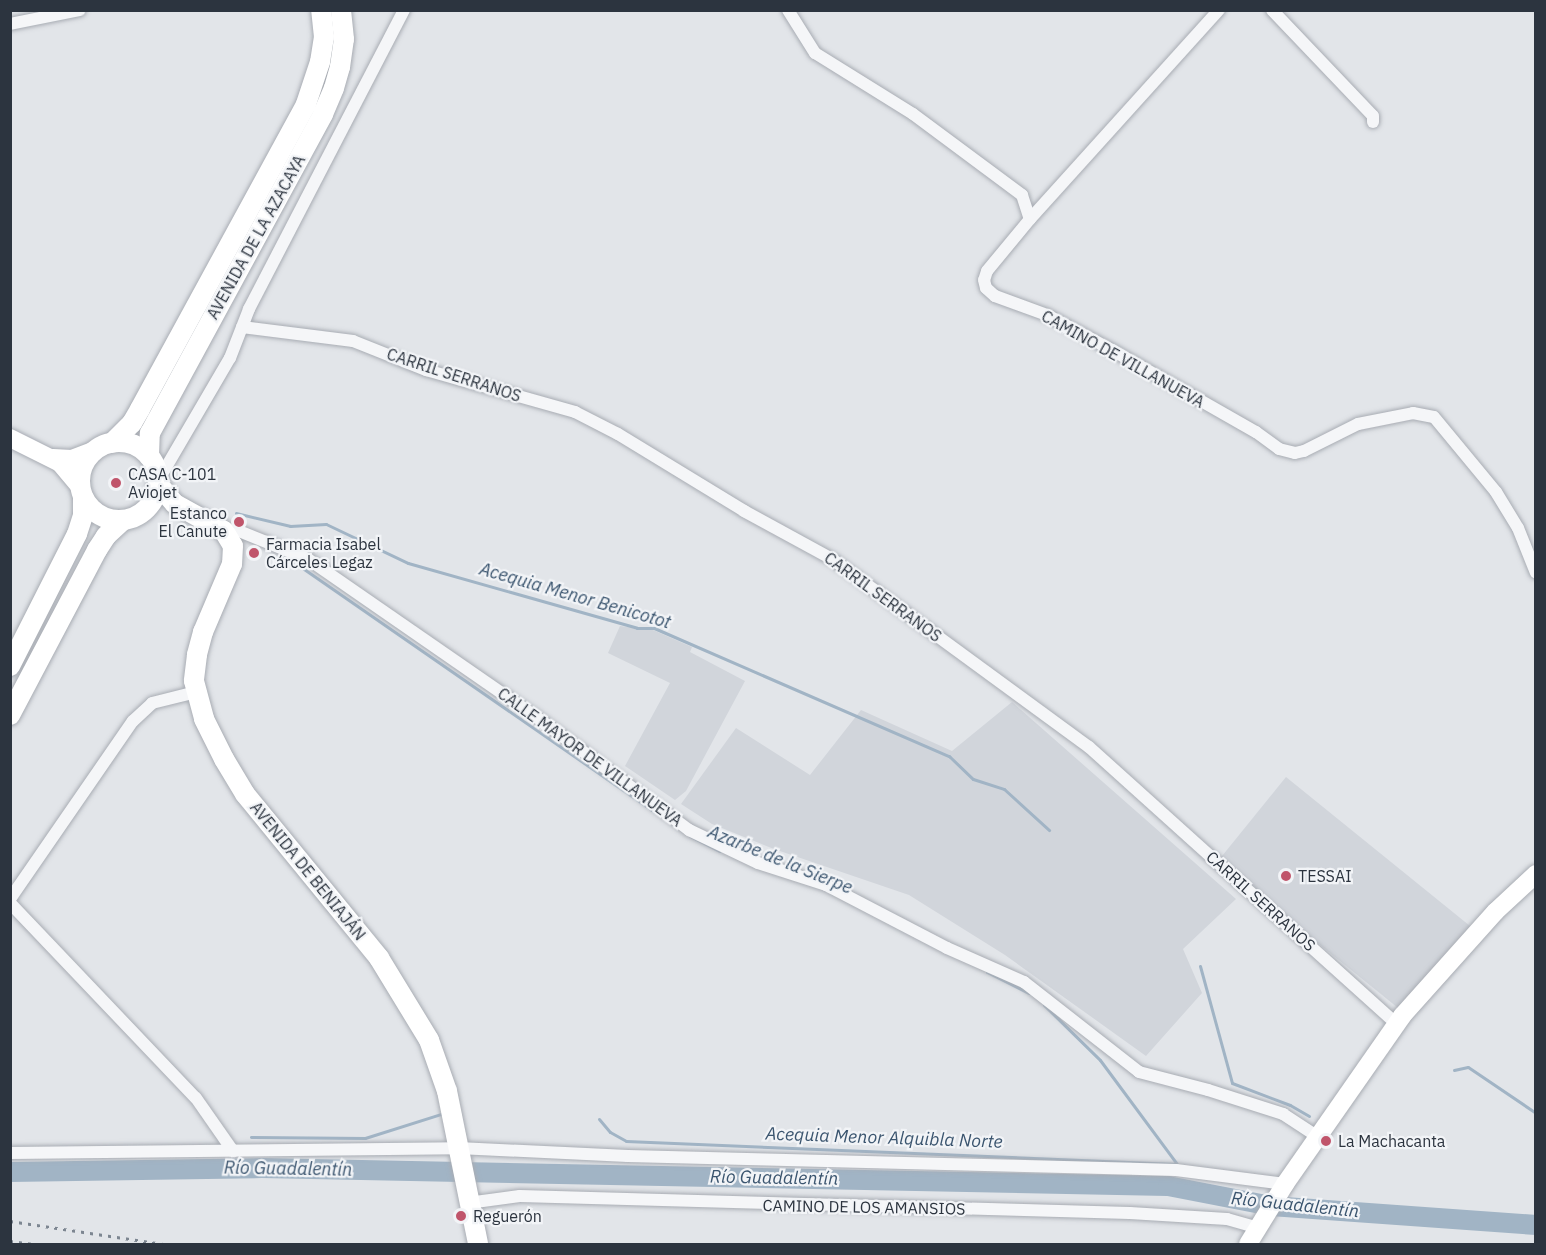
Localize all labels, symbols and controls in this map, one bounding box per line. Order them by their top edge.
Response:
street label: AVENIDA DE LA AZACAYA [203,151,309,323]
street label: CAMINO DE VILLANUEVA [1038,306,1208,412]
street label: CARRIL SERRANOS [384,344,524,406]
place label: CASA C-101 Aviojet [128,464,216,502]
marker: CASA C-101 Aviojet [109,476,123,490]
place label: Estanco El Canute [159,503,227,541]
marker: Estanco El Canute [232,515,246,529]
place label: Farmacia Isabel Cárceles Legaz [266,534,381,572]
marker: Farmacia Isabel Cárceles Legaz [247,546,261,560]
street label: CARRIL SERRANOS [821,548,945,646]
water label: Acequia Menor Benicotot [477,558,673,634]
street label: CALLE MAYOR DE VILLANUEVA [494,684,686,830]
street label: AVENIDA DE BENIAJÁN [246,798,370,944]
water label: Azarbe de la Sierpe [705,821,855,899]
street label: CARRIL SERRANOS [1202,847,1320,955]
place label: TESSAI [1298,866,1352,886]
marker: TESSAI [1279,869,1293,883]
water label: Acequia Menor Alquibla Norte [765,1123,1003,1153]
place label: La Machacanta [1338,1131,1445,1151]
marker: La Machacanta [1319,1134,1333,1148]
water label: Río Guadalentín [224,1157,352,1181]
water label: Río Guadalentín [710,1166,838,1190]
water label: Río Guadalentín [1230,1188,1360,1222]
street label: CAMINO DE LOS AMANSIOS [762,1196,966,1218]
place label: Reguerón [473,1206,542,1226]
marker: Reguerón [454,1209,468,1223]

